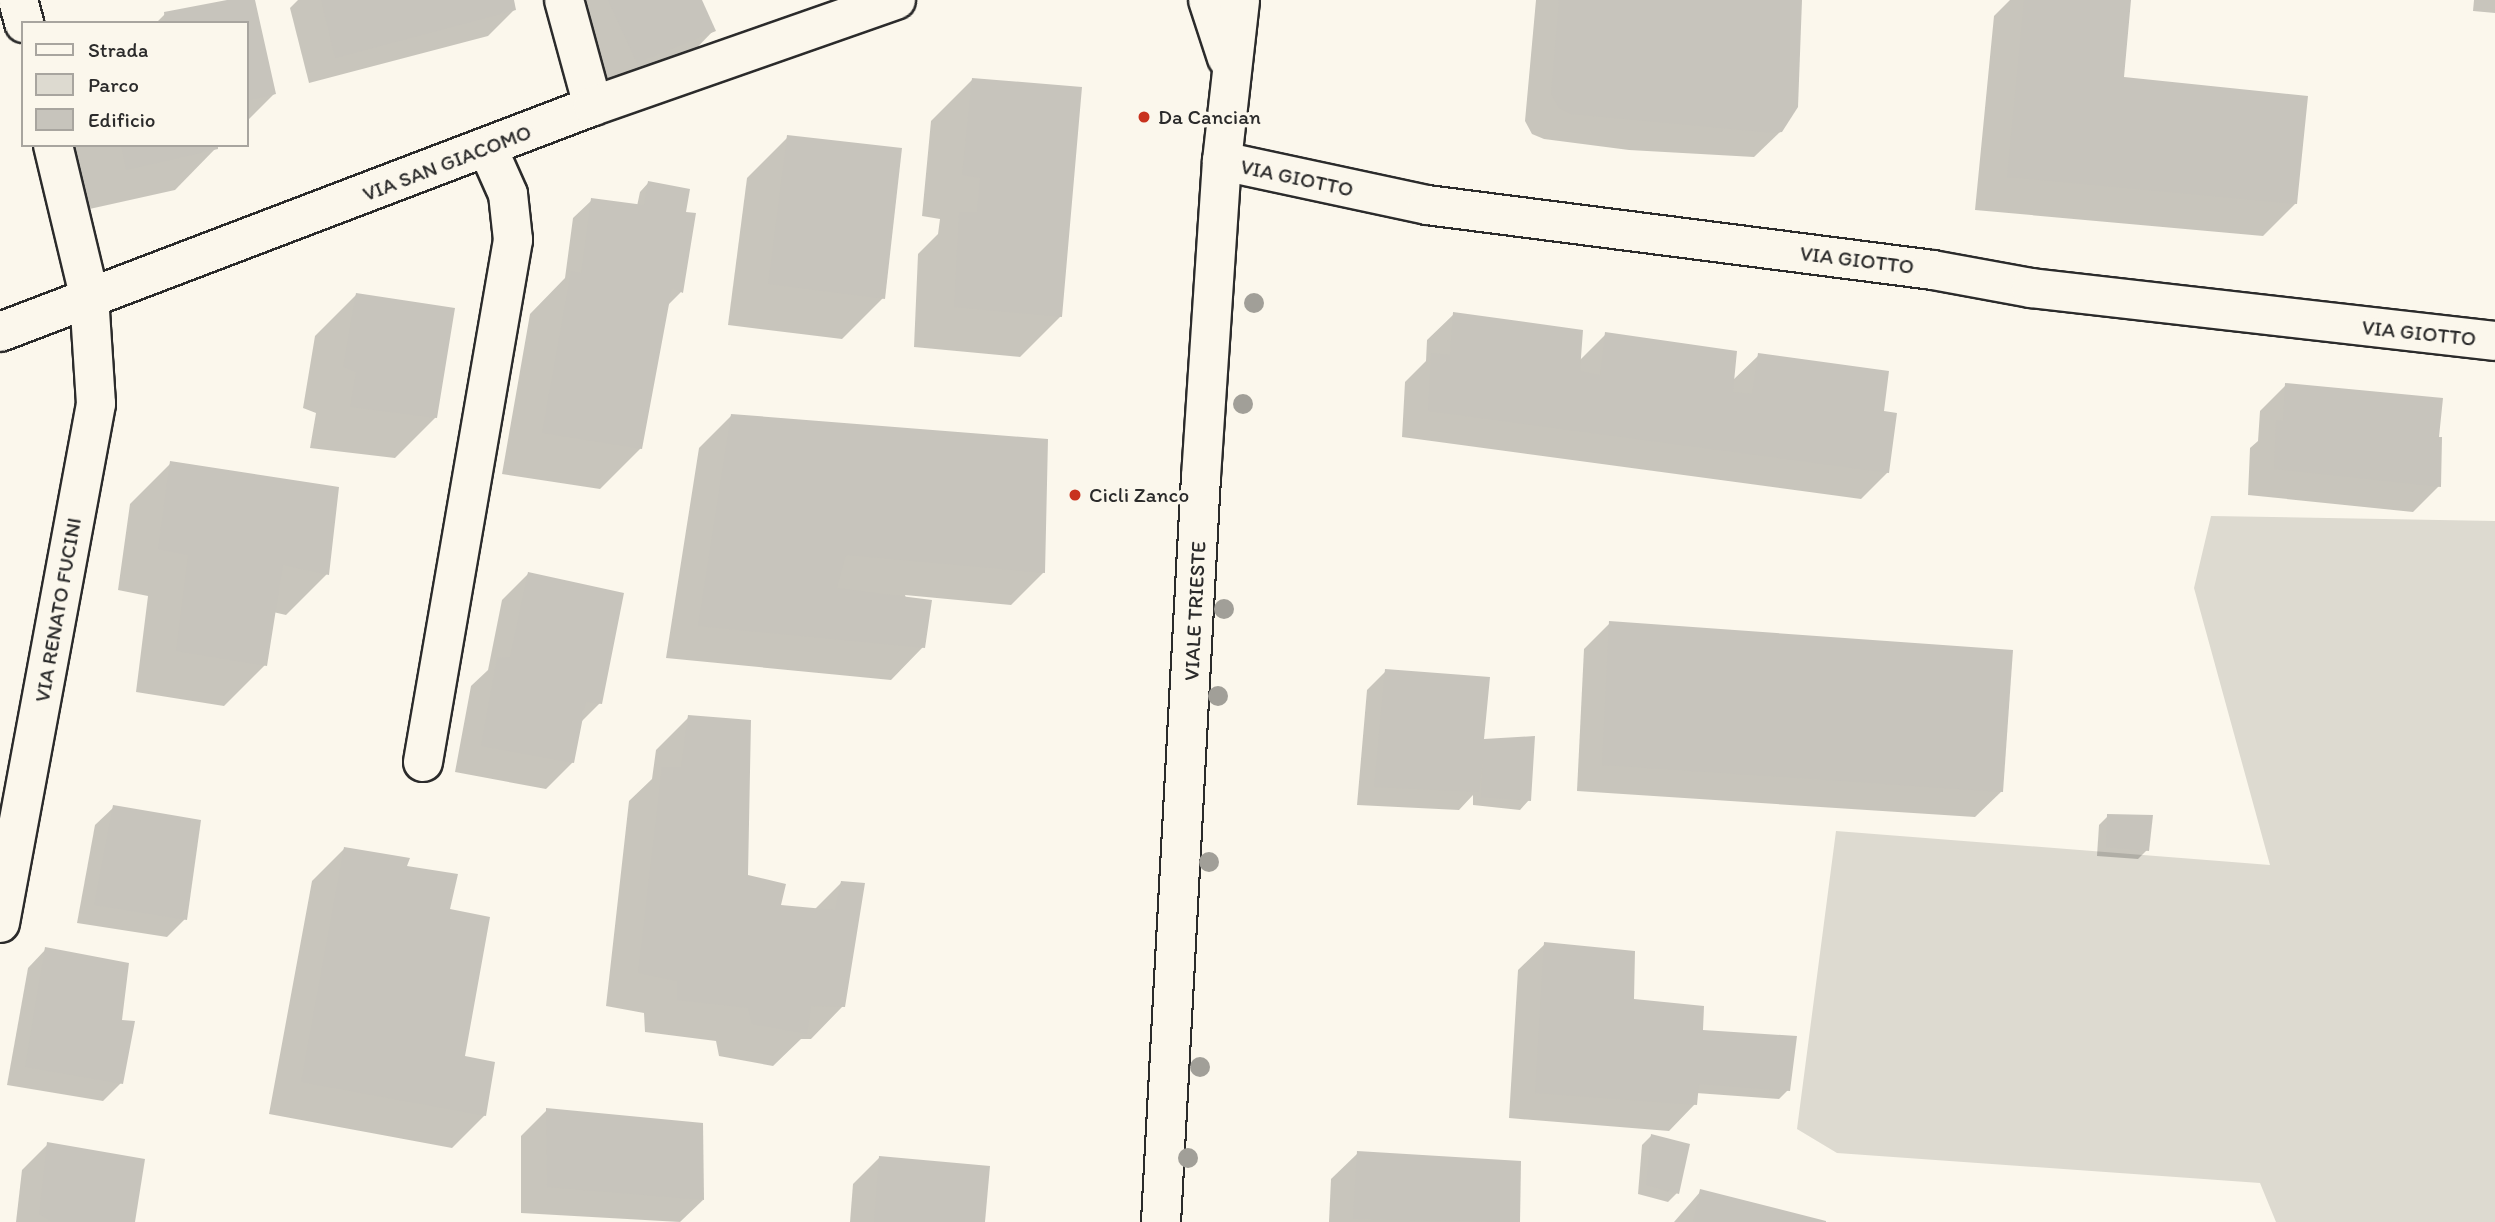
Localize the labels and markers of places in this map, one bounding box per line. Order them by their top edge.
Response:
place label: Da Cancian [1158,104,1262,130]
marker: Da Cancian [1136,109,1152,125]
place label: Cicli Zanco [1089,482,1189,508]
marker: Cicli Zanco [1067,487,1083,503]

